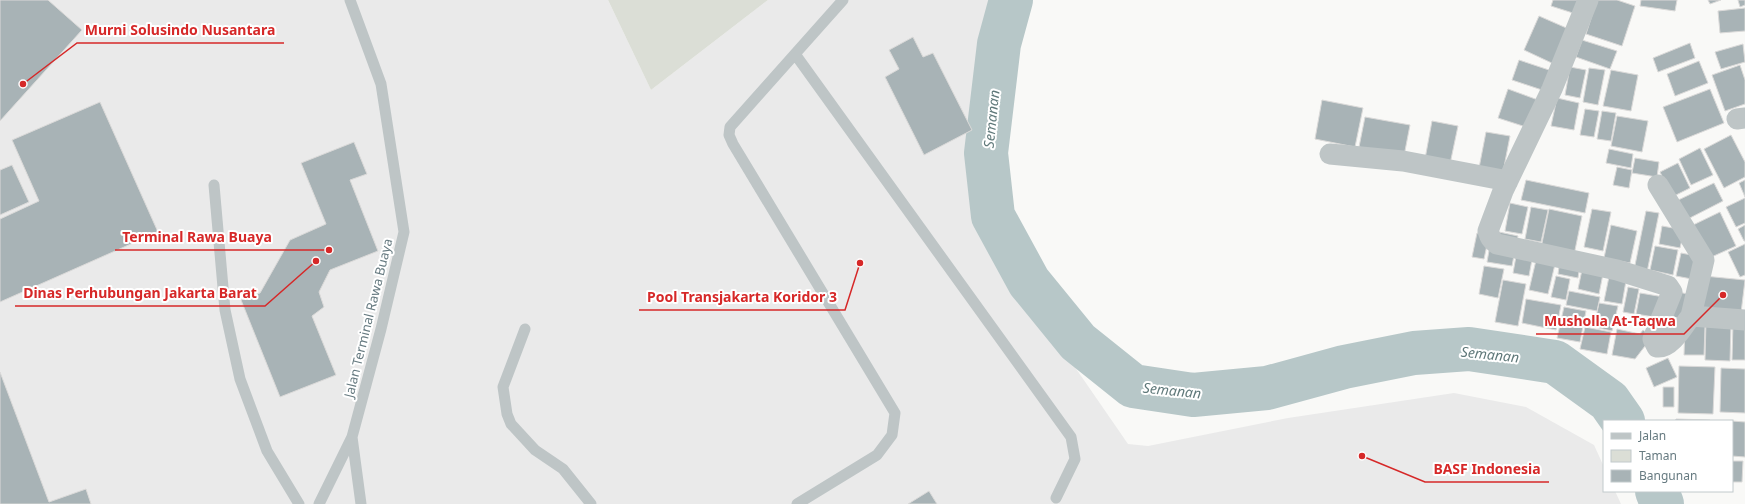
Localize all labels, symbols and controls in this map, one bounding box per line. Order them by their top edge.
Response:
callout: Murni Solusindo Nusantara [77,17,284,43]
text: Murni Solusindo Nusantara [85,20,275,39]
water label: Semanan [978,89,1004,149]
callout: Terminal Rawa Buaya [115,224,280,250]
text: Terminal Rawa Buaya [122,227,272,246]
street label: Jalan Terminal Rawa Buaya [339,237,397,401]
callout: Dinas Perhubungan Jakarta Barat [15,280,265,306]
text: Dinas Perhubungan Jakarta Barat [23,283,257,302]
callout: Pool Transjakarta Koridor 3 [639,284,845,310]
text: Pool Transjakarta Koridor 3 [647,287,837,306]
callout: Musholla At-Taqwa [1536,308,1684,334]
text: Musholla At-Taqwa [1544,311,1676,330]
water label: Semanan [1460,341,1520,367]
water label: Semanan [1142,377,1202,403]
legend [1603,420,1733,492]
text: Jalan [1638,427,1666,444]
text: Taman [1639,447,1677,464]
callout: BASF Indonesia [1425,456,1549,482]
text: BASF Indonesia [1433,459,1541,478]
text: Bangunan [1639,467,1697,484]

